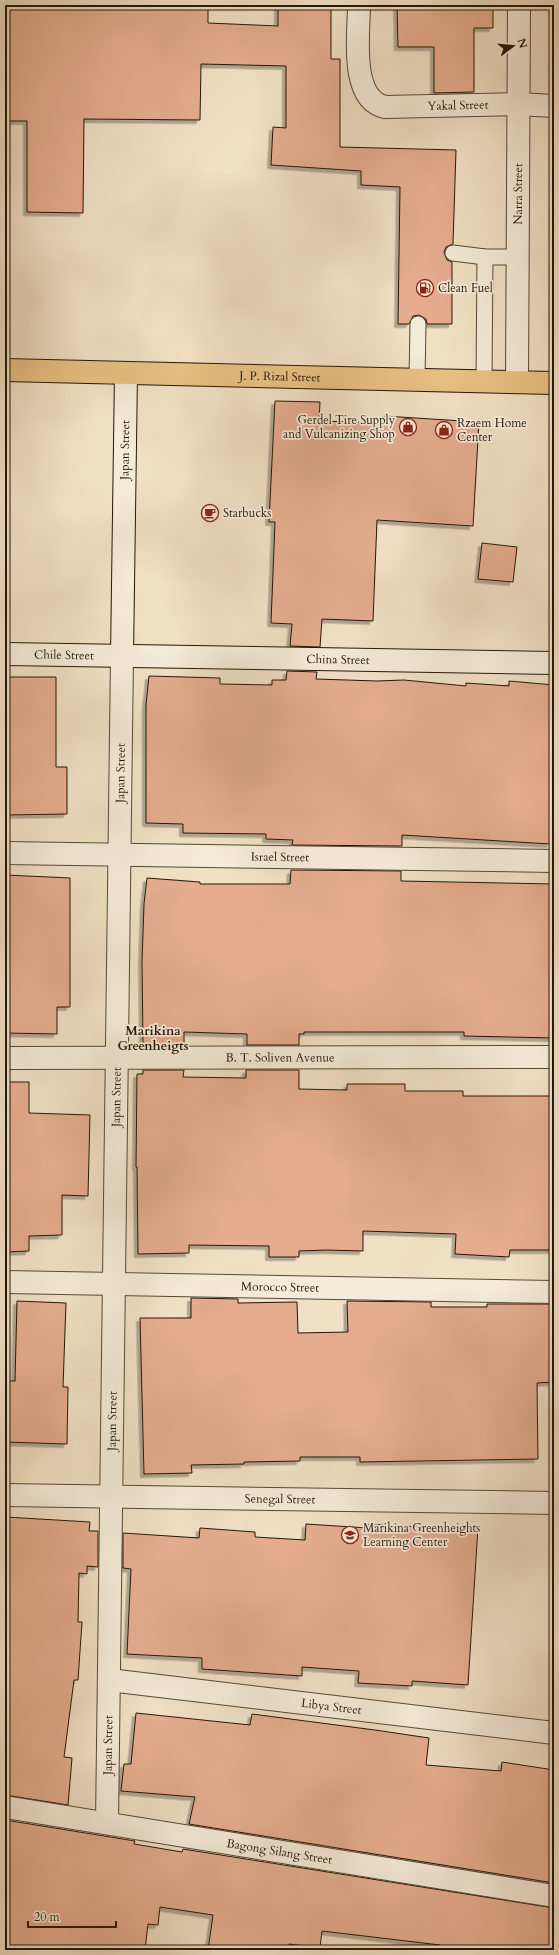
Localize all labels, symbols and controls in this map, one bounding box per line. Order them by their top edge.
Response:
north arrow [493,26,533,66]
text: N [514,37,531,50]
street label: Yakal Street [427,97,489,114]
street label: Narra Street [510,163,526,225]
fuel station icon: Clean Fuel [415,278,435,298]
place label: Clean Fuel [438,280,493,296]
street label: J. P. Rizal Street [237,368,321,385]
place label: Gerdel Tire Supply and Vulcanizing Shop [283,412,396,442]
place label: Rzaem Home Center [457,415,527,445]
shop icon: Gerdel Tire Supply and Vulcanizing Shop [398,417,418,437]
street label: Japan Street [116,420,133,482]
shop icon: Rzaem Home Center [434,420,454,440]
cafe icon: Starbucks [200,503,220,523]
place label: Starbucks [223,505,271,521]
street label: Chile Street [34,646,94,663]
street label: China Street [306,651,370,668]
street label: Japan Street [112,743,129,805]
street label: Israel Street [251,849,309,865]
district label: Marikina Greenheigts [118,1022,189,1055]
street label: B. T. Soliven Avenue [225,1049,335,1066]
street label: Japan Street [108,1067,125,1129]
street label: Morocco Street [241,1278,319,1296]
street label: Japan Street [104,1391,121,1453]
street label: Senegal Street [244,1490,316,1508]
place label: Marikina Greenheights Learning Center [363,1520,480,1550]
school or university icon: Marikina Greenheights Learning Center [340,1525,360,1545]
street label: Libya Street [300,1695,363,1718]
street label: Japan Street [100,1715,116,1777]
street label: Bagong Silang Street [225,1835,334,1868]
scale bar [28,1903,116,1929]
text: 20 m [34,1909,61,1925]

